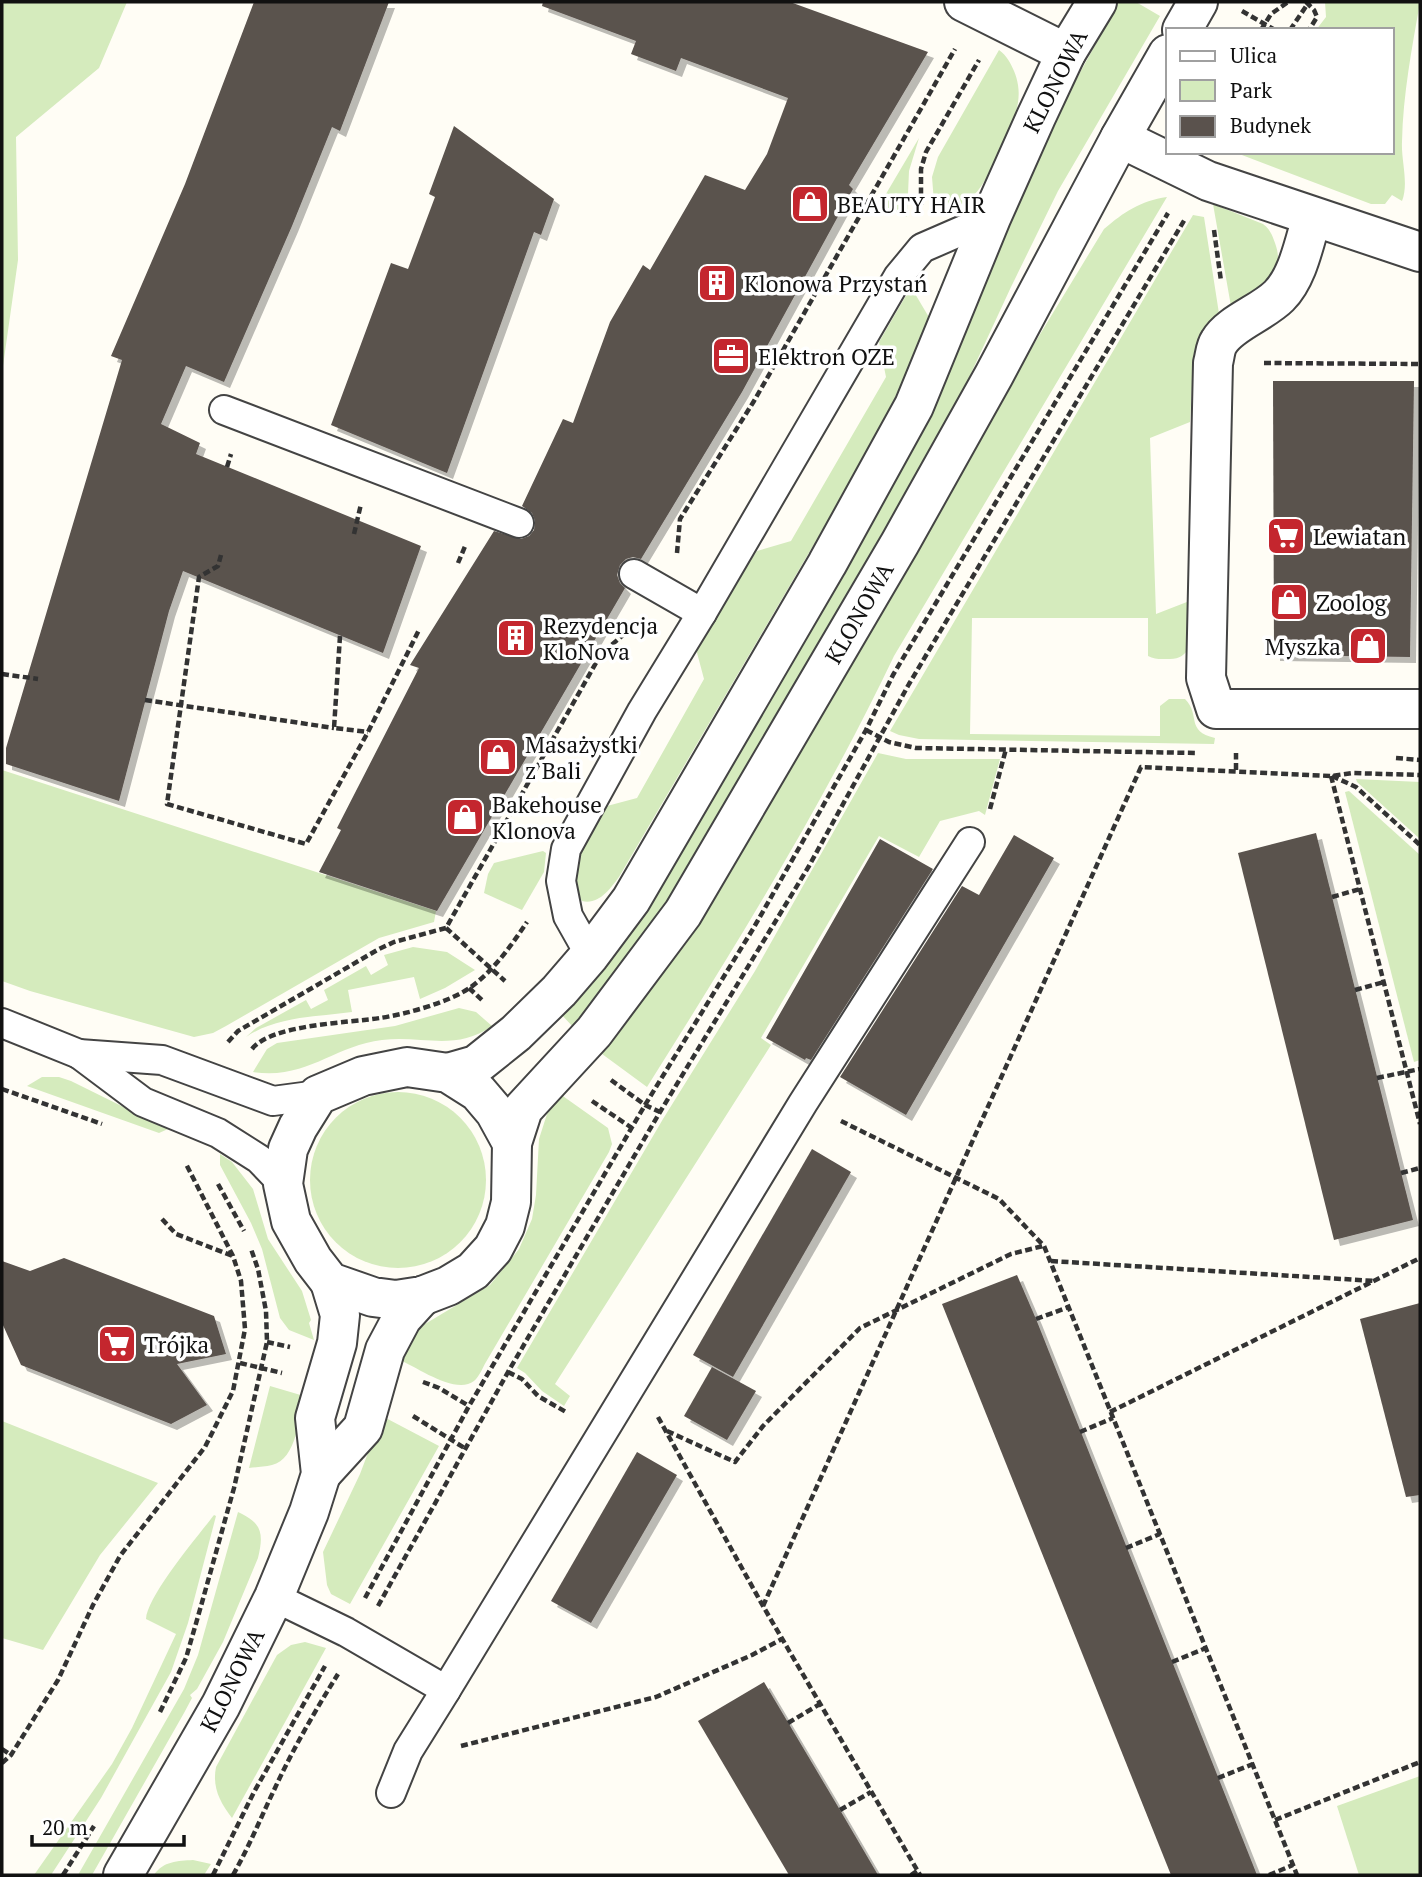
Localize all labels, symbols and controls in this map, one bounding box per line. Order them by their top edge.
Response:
street label: KLONOWA [1016,24,1094,138]
legend [1166,28,1394,154]
text: Ulica [1230,41,1278,69]
text: Park [1230,76,1272,104]
text: Budynek [1230,111,1311,139]
shop icon: BEAUTY HAIR [789,183,831,225]
place label: BEAUTY HAIR [837,189,986,220]
building icon: Klonowa Przystań [696,262,738,304]
place label: Klonowa Przystań [744,268,928,299]
office icon: Elektron OZE [710,335,752,377]
place label: Elektron OZE [758,341,895,372]
supermarket icon: Lewiatan [1265,515,1307,557]
place label: Lewiatan [1313,521,1407,552]
street label: KLONOWA [818,556,901,669]
shop icon: Zoolog [1268,581,1310,623]
place label: Zoolog [1316,587,1388,618]
place label: Rezydencja KloNova [543,610,658,667]
building icon: Rezydencja KloNova [495,617,537,659]
shop icon: Myszka [1347,625,1389,667]
place label: Myszka [1265,631,1341,662]
place label: Masażystki z Bali [525,729,638,786]
shop icon: Masażystki z Bali [477,736,519,778]
place label: Bakehouse Klonova [492,789,602,846]
shop icon: Bakehouse Klonova [444,796,486,838]
supermarket icon: Trójka [96,1323,138,1365]
place label: Trójka [144,1329,210,1360]
street label: KLONOWA [193,1623,271,1737]
scale bar [32,1804,184,1848]
text: 20 m [42,1813,88,1841]

